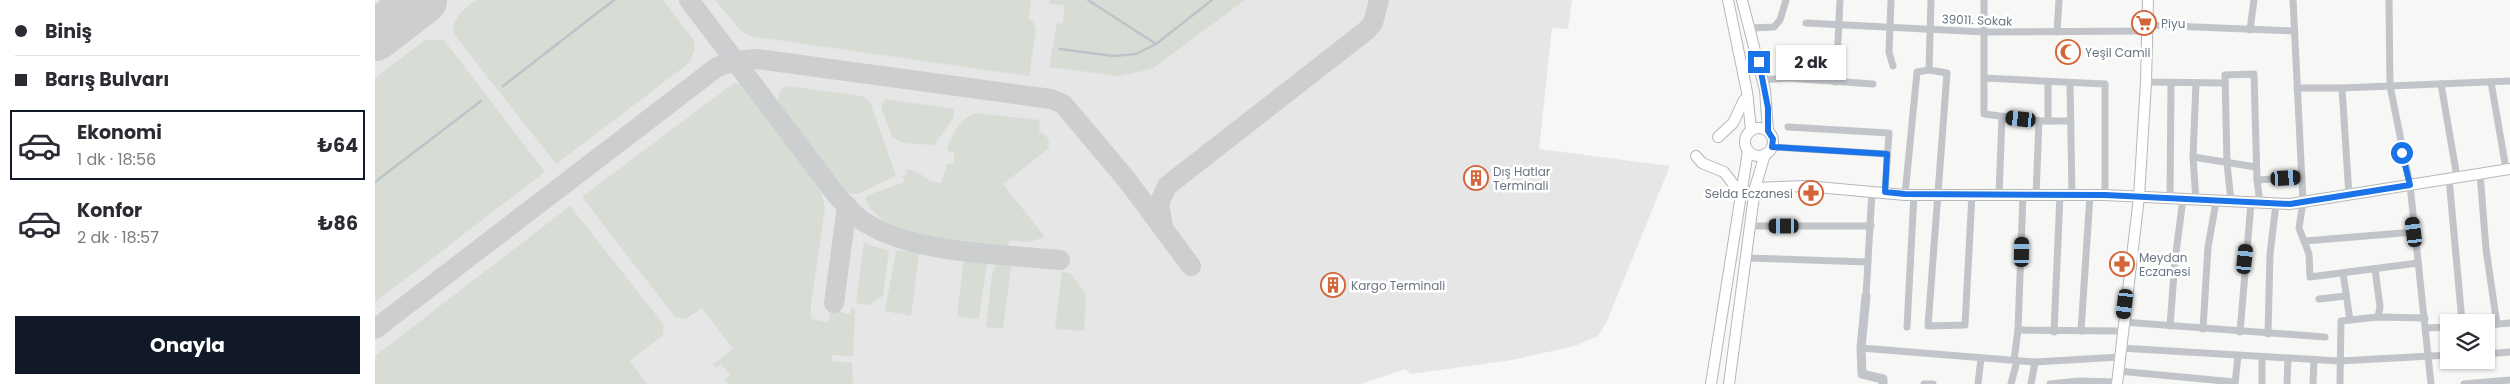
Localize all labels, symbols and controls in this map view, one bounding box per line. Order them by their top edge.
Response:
street label: 39011. Sokak [1941,10,2013,30]
supermarket icon: Piyu [2131,10,2157,36]
place label: Piyu [2161,15,2185,32]
text: Biniş [45,18,92,45]
mosque icon: Yeşil Camii [2055,39,2081,65]
callout: 2 dk [1777,44,1847,80]
place label: Yeşil Camii [2085,44,2151,61]
route end [1748,51,1770,73]
text: 2 dk [1794,51,1828,74]
text: Barış Bulvarı [45,66,169,93]
car [2005,110,2036,128]
text: Ekonomi [77,119,162,146]
icon: car [17,123,62,168]
text: ₺64 [317,132,358,159]
route start [2391,142,2413,164]
text: 1 dk · 18:56 [77,148,156,171]
place label: Dış Hatlar Terminali [1493,163,1551,194]
building icon: Dış Hatlar Terminali [1463,165,1489,191]
car [2270,170,2301,186]
pharmacy icon: Selda Eczanesi [1798,180,1824,206]
place label: Selda Eczanesi [1705,185,1793,202]
text: Konfor [77,197,142,224]
icon: car [17,201,62,246]
text: ₺86 [318,210,358,237]
car [2404,216,2423,248]
car [1769,219,1799,234]
text: 2 dk · 18:57 [77,226,159,249]
car [2014,237,2029,267]
car [2235,243,2254,275]
place label: Meydan Eczanesi [2139,249,2190,280]
pharmacy icon: Meydan Eczanesi [2109,251,2135,277]
building icon: Kargo Terminali [1320,272,1346,298]
place label: Kargo Terminali [1351,277,1445,294]
car [2115,288,2134,320]
map controls [2440,314,2495,369]
button: layers [2440,314,2495,369]
button: Onayla [15,316,360,374]

